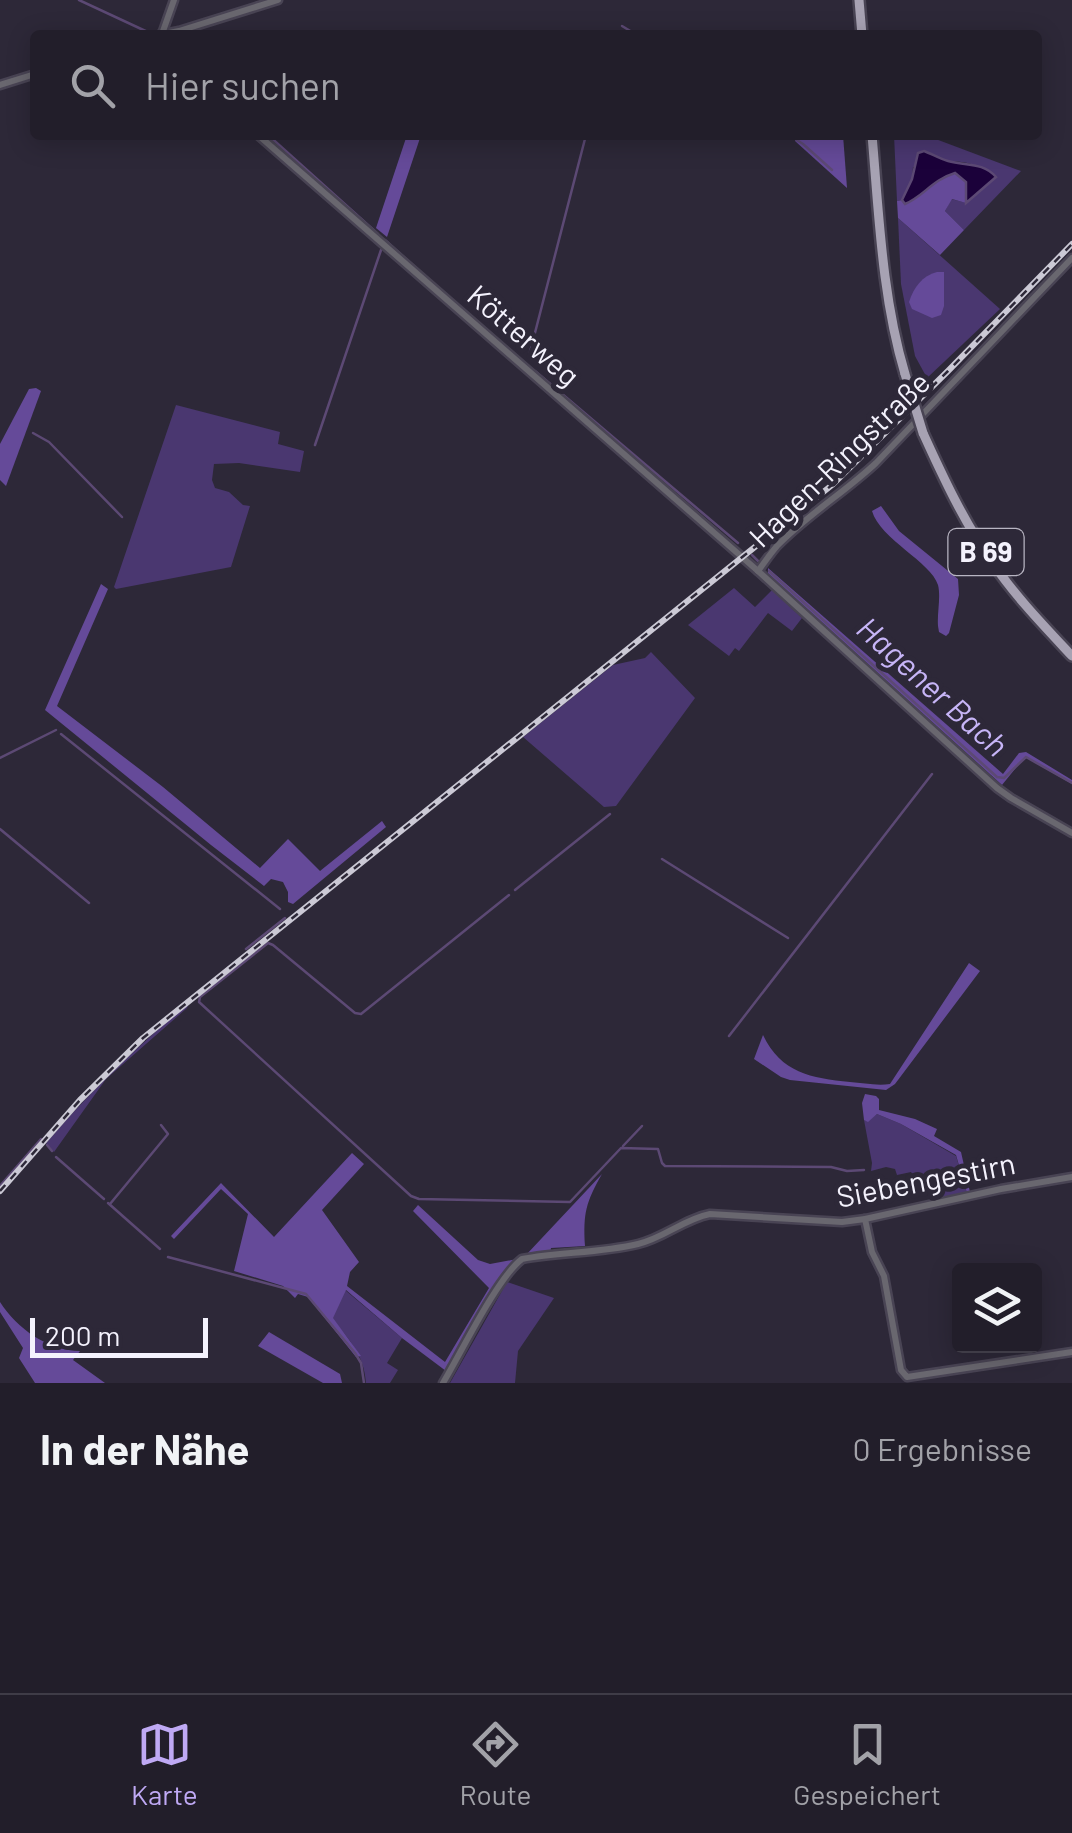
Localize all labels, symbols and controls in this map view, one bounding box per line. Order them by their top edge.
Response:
search box [30,30,1042,140]
icon: search [65,58,120,113]
text: Hier suchen [145,62,341,108]
street label: Kötterweg [461,276,587,393]
street label: Hagen-Ringstraße [741,363,936,554]
road number: B 69 [948,529,1024,575]
water label: Hagener Bach [850,608,1017,763]
street label: Siebengestirn [833,1144,1018,1214]
map controls [952,1263,1042,1353]
button: layers [952,1263,1042,1353]
scale bar [30,1313,208,1358]
text: 200 m [45,1318,120,1352]
text: In der Nähe [40,1423,249,1473]
text: 0 Ergebnisse [852,1429,1032,1467]
tab: Karte [131,1717,198,1811]
tab: Route [459,1717,531,1811]
tab: Gespeichert [793,1717,941,1811]

